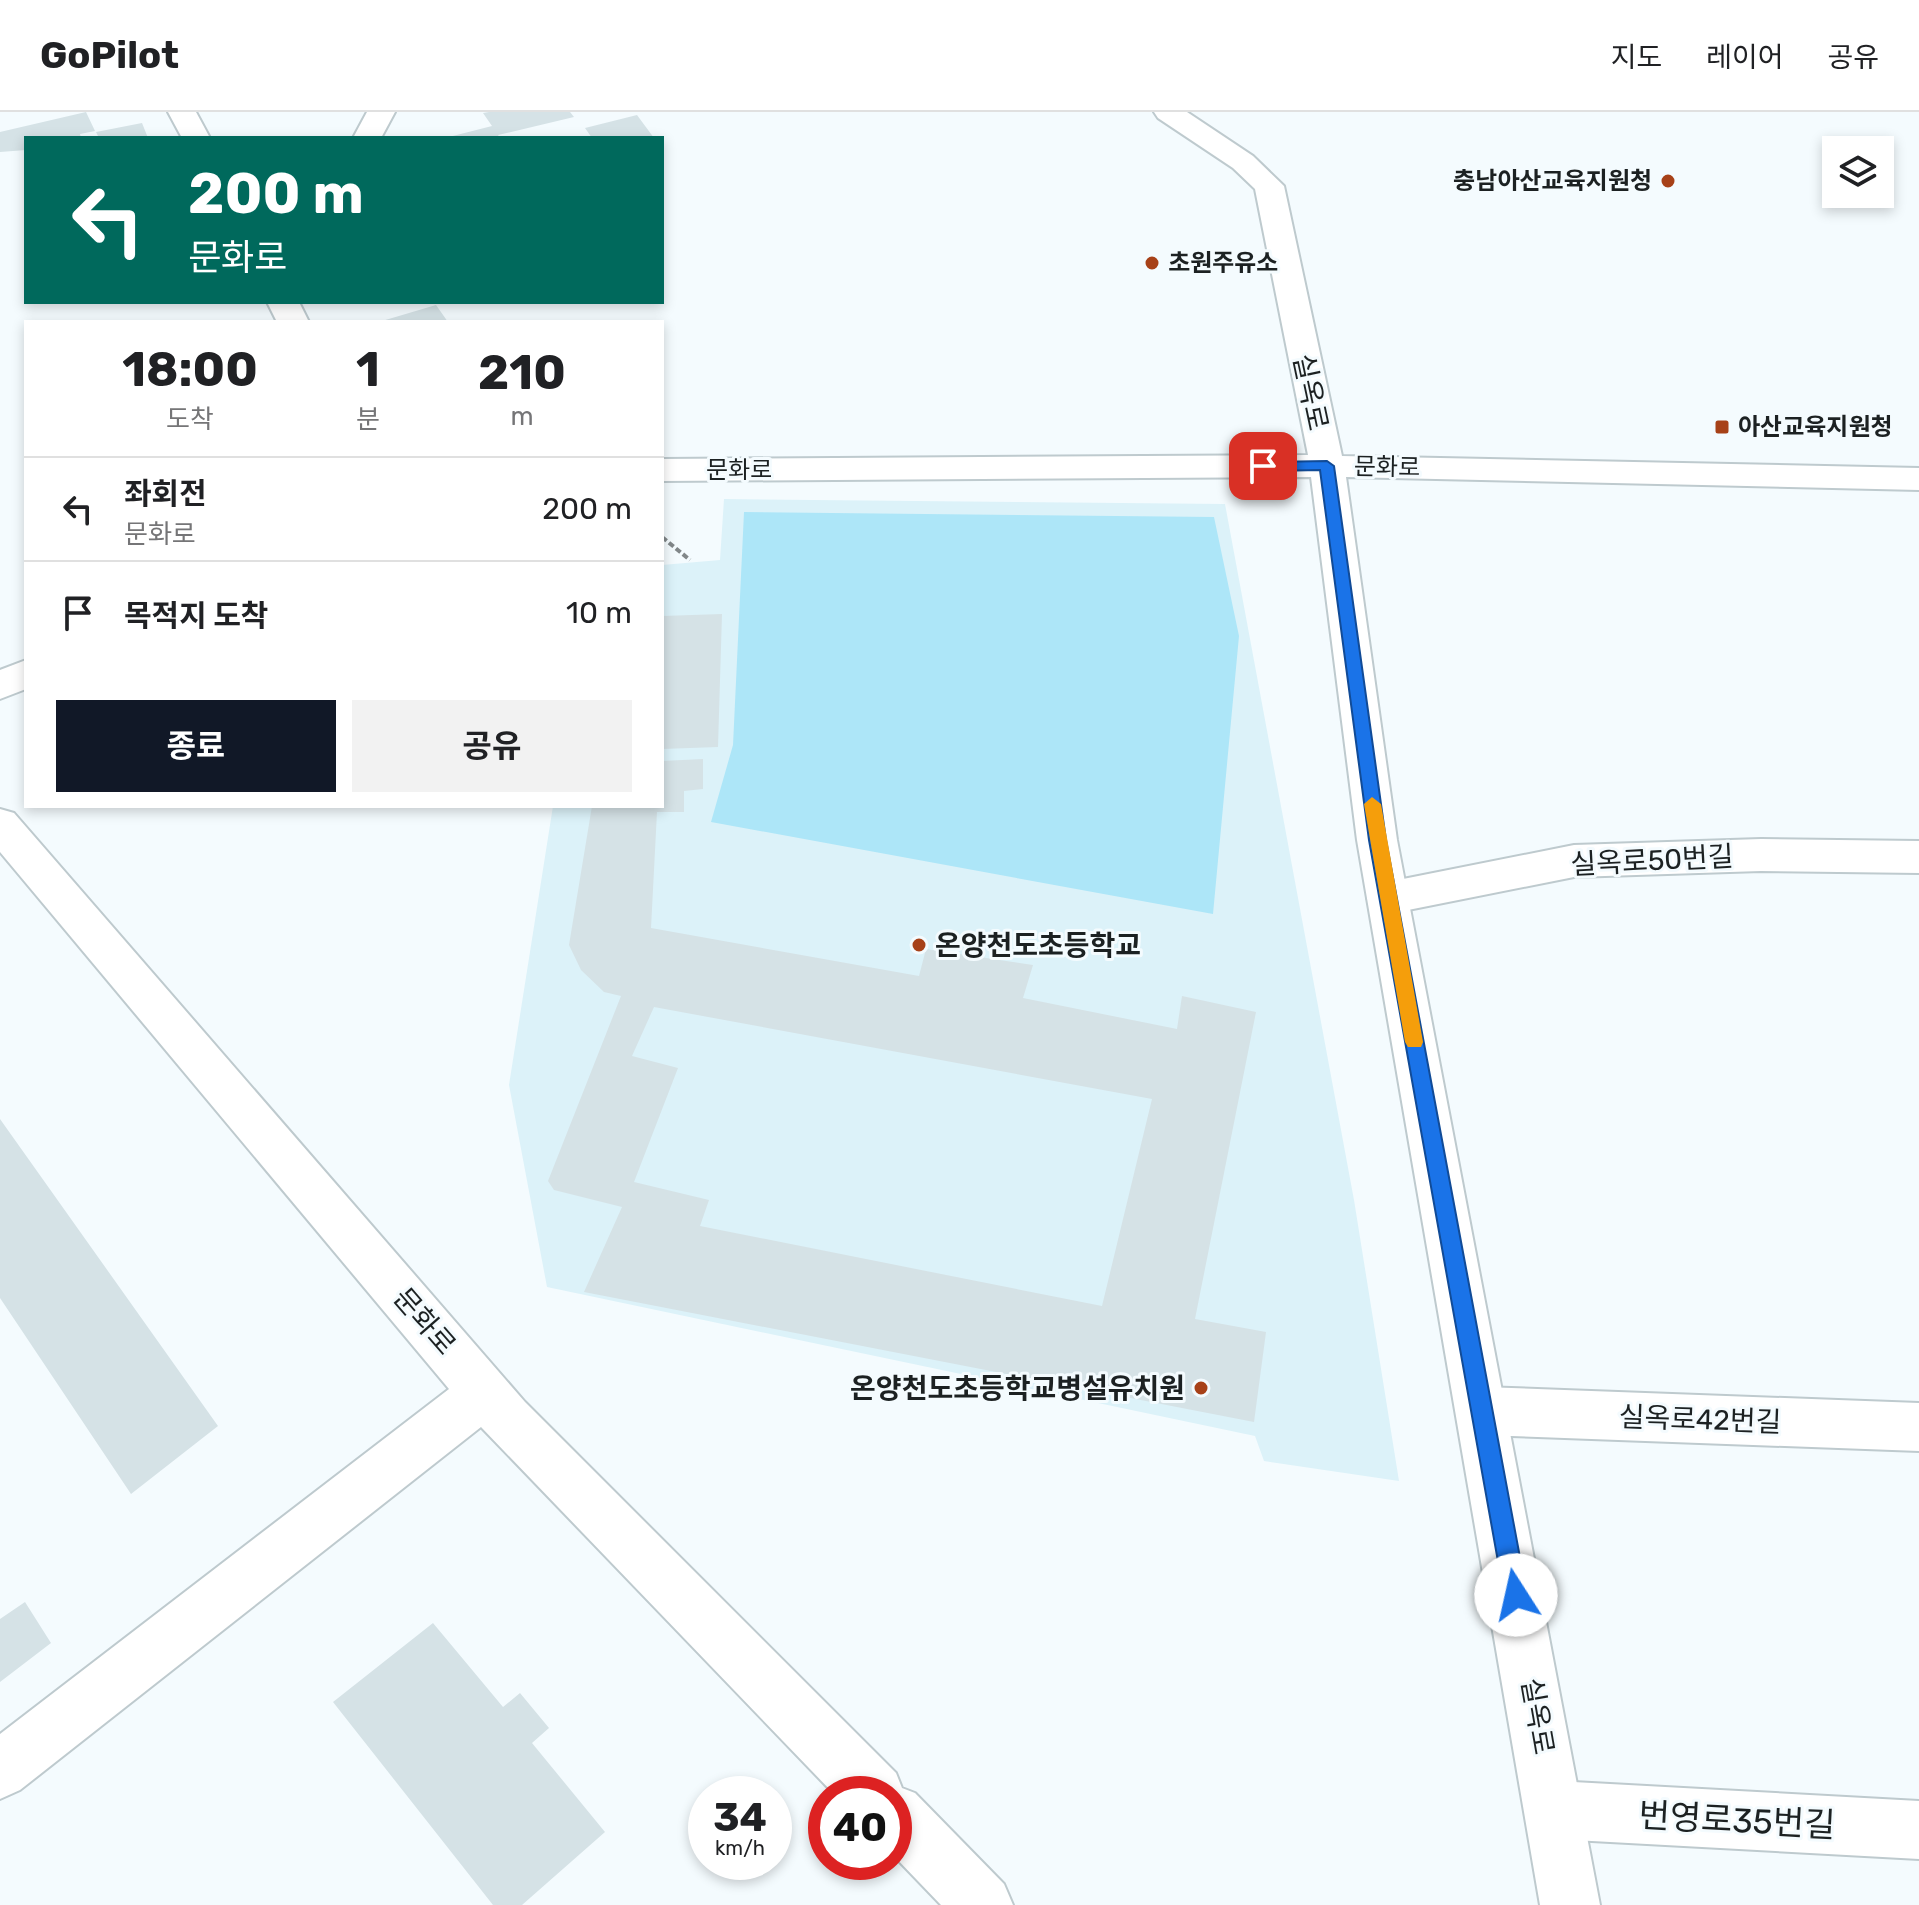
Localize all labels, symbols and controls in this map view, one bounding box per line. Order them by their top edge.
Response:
text: GoPilot [40,32,179,78]
text: 지도 [1611,41,1662,74]
text: 레이어 [1706,41,1783,74]
text: 공유 [1827,41,1879,74]
map controls [1822,136,1894,208]
button: layers [1822,136,1894,208]
text: 200 m [188,161,364,227]
place label: 충남아산교육지원청 [1453,167,1652,195]
icon: left [56,168,160,272]
marker: 충남아산교육지원청 [1659,172,1677,190]
text: 문화로 [188,236,287,279]
place label: 초원주유소 [1168,249,1278,277]
marker: 초원주유소 [1143,254,1161,272]
text: 18:00 [122,341,258,398]
text: 1 [356,341,380,398]
text: 210 [478,344,566,401]
street label: 실옥로 [1286,351,1335,433]
text: m [510,401,534,432]
text: 도착 [166,404,214,435]
text: 분 [356,404,380,435]
place label: 아산교육지원청 [1738,413,1893,441]
marker: 아산교육지원청 [1713,418,1731,436]
pin [1229,432,1297,500]
icon: arrive [1241,444,1285,488]
street label: 문화로 [1354,452,1420,482]
street label: 문화로 [706,456,772,484]
text: 좌회전 [124,476,207,512]
icon: left [56,487,100,531]
text: 200 m [542,491,632,527]
text: 문화로 [124,519,196,550]
icon: arrive [56,591,100,635]
text: 10 m [566,595,632,631]
text: 목적지 도착 [124,598,268,634]
button: 종료 [56,700,336,792]
button: 공유 [352,700,632,792]
street label: 실옥로50번길 [1570,840,1734,881]
place label: 온양천도초등학교 [935,929,1141,962]
marker: 온양천도초등학교 [910,936,928,954]
street label: 문화로 [387,1281,462,1361]
place label: 온양천도초등학교병설유치원 [850,1372,1185,1405]
marker: 온양천도초등학교병설유치원 [1192,1379,1210,1397]
street label: 실옥로42번길 [1618,1400,1782,1439]
position arrow [1474,1553,1558,1637]
street label: 실옥로 [1515,1675,1560,1757]
speed limit sign: 40 [808,1776,912,1880]
text: 34 [713,1794,767,1841]
street label: 번영로35번길 [1638,1795,1836,1846]
text: km/h [715,1836,765,1860]

